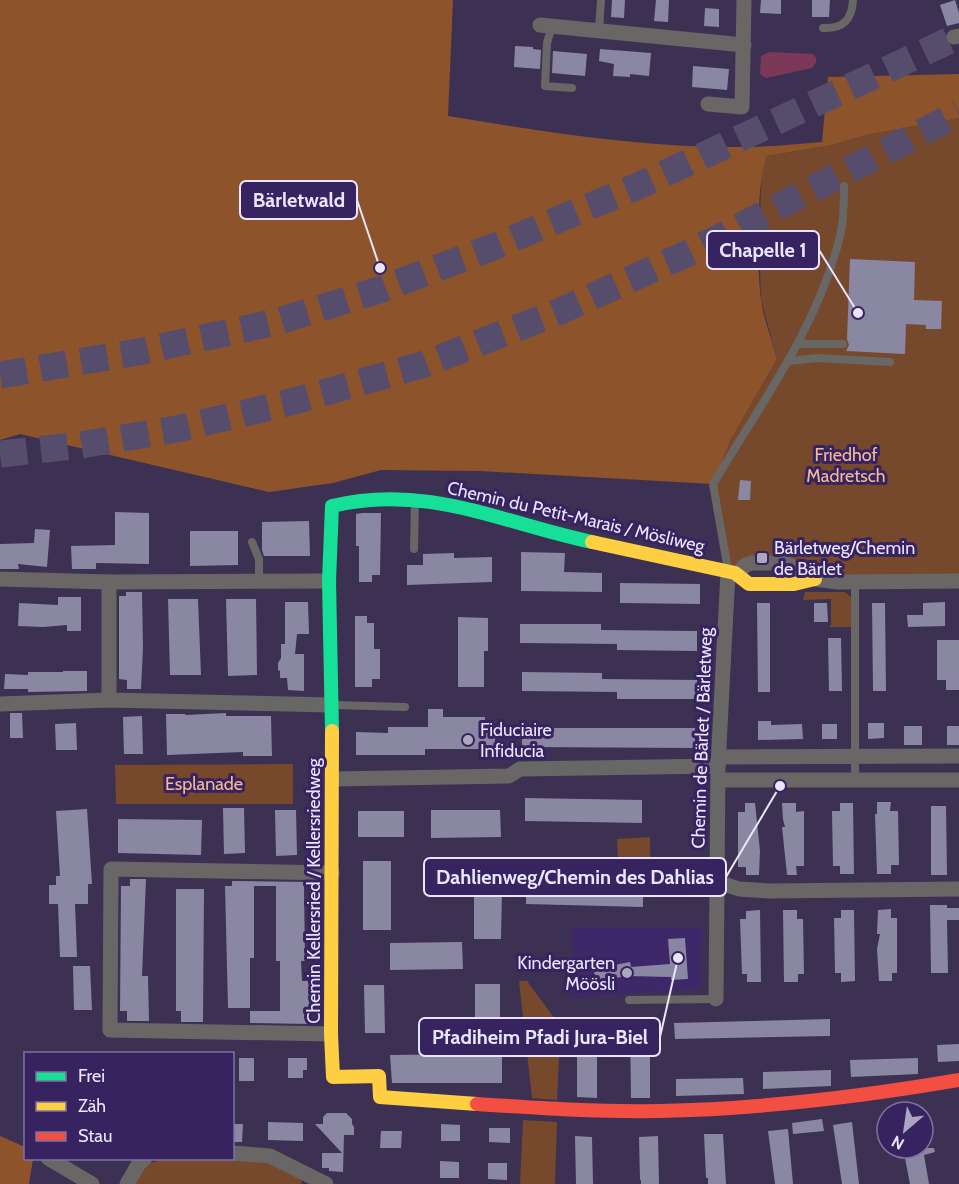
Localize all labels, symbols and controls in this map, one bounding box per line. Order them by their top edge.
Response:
callout: Bärletwald [240,181,357,219]
text: Bärletwald [253,188,345,212]
callout: Chapelle 1 [707,231,819,269]
text: Chapelle 1 [719,238,807,262]
park label: Friedhof Madretsch [806,444,886,487]
street label: Chemin du Petit-Marais / Mösliweg [445,477,708,558]
place label: Bärletweg/Chemin de Bärlet [774,537,915,580]
marker: Bärletweg/Chemin de Bärlet [755,551,769,565]
street label: Chemin de Bärlet / Bärletweg [687,626,717,849]
place label: Fiduciaire Infiducia [480,719,552,762]
marker: Fiduciaire Infiducia [461,733,475,747]
street label: Chemin Kellersried / Kellersriedweg [303,757,325,1024]
park label: Esplanade [165,773,243,795]
callout: Dahlienweg/Chemin des Dahlias [424,858,726,896]
text: Dahlienweg/Chemin des Dahlias [436,865,714,889]
place label: Kindergarten Möösli [517,952,615,995]
marker: Kindergarten Möösli [620,966,634,980]
callout: Pfadiheim Pfadi Jura-Biel [419,1018,660,1056]
text: Pfadiheim Pfadi Jura-Biel [432,1025,648,1049]
legend [24,1052,234,1160]
text: Frei [78,1065,105,1087]
text: Zäh [78,1095,106,1117]
north arrow [875,1100,935,1160]
text: Stau [78,1125,112,1147]
text: N [888,1132,908,1154]

